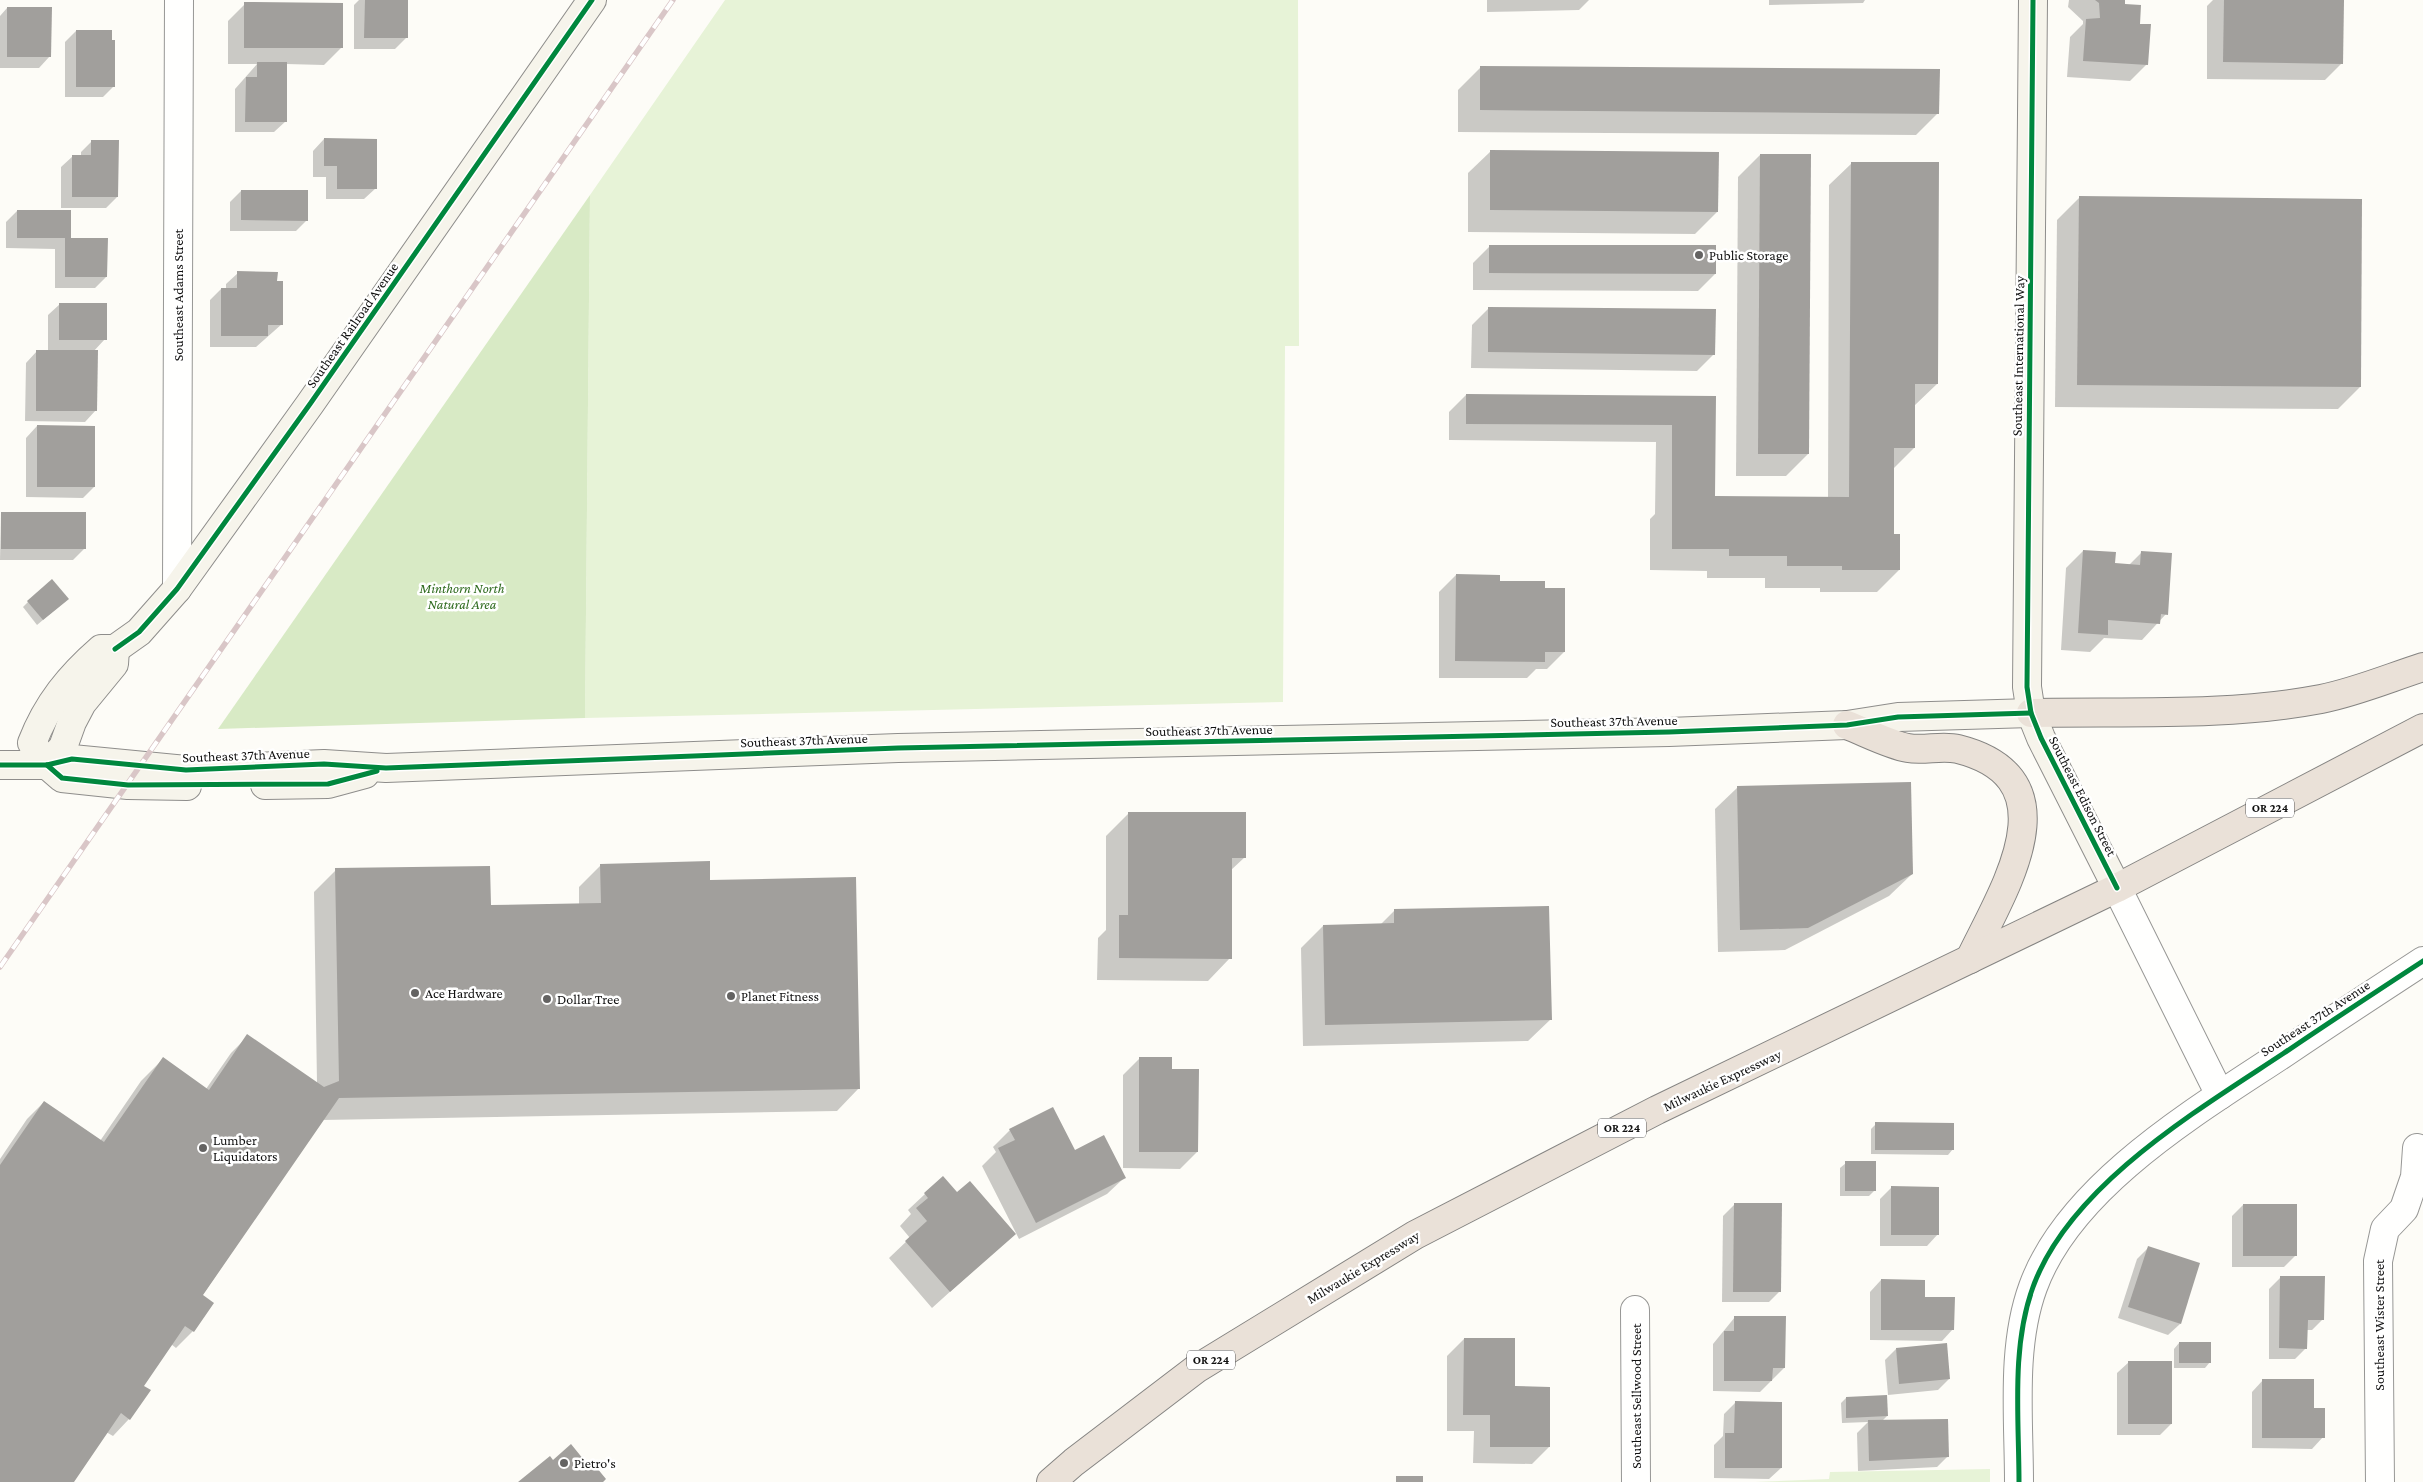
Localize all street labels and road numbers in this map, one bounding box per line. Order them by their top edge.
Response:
street label: Southeast Adams Street [170,228,186,361]
street label: Southeast Railroad Avenue [303,259,401,391]
street label: Southeast International Way [2009,275,2027,436]
street label: Southeast 37th Avenue [1550,712,1678,730]
street label: Southeast 37th Avenue [1145,721,1273,739]
street label: Southeast 37th Avenue [740,730,868,750]
street label: Southeast Edison Street [2046,733,2120,859]
street label: Southeast 37th Avenue [182,745,310,765]
road number: OR 224 [2246,798,2294,818]
street label: Southeast 37th Avenue [2257,977,2373,1059]
street label: Milwaukie Expressway [1660,1045,1784,1114]
road number: OR 224 [1598,1118,1646,1138]
street label: Milwaukie Expressway [1304,1227,1423,1307]
street label: Southeast Wister Street [2371,1259,2387,1391]
street label: Southeast Sellwood Street [1628,1323,1644,1469]
road number: OR 224 [1187,1350,1235,1370]

